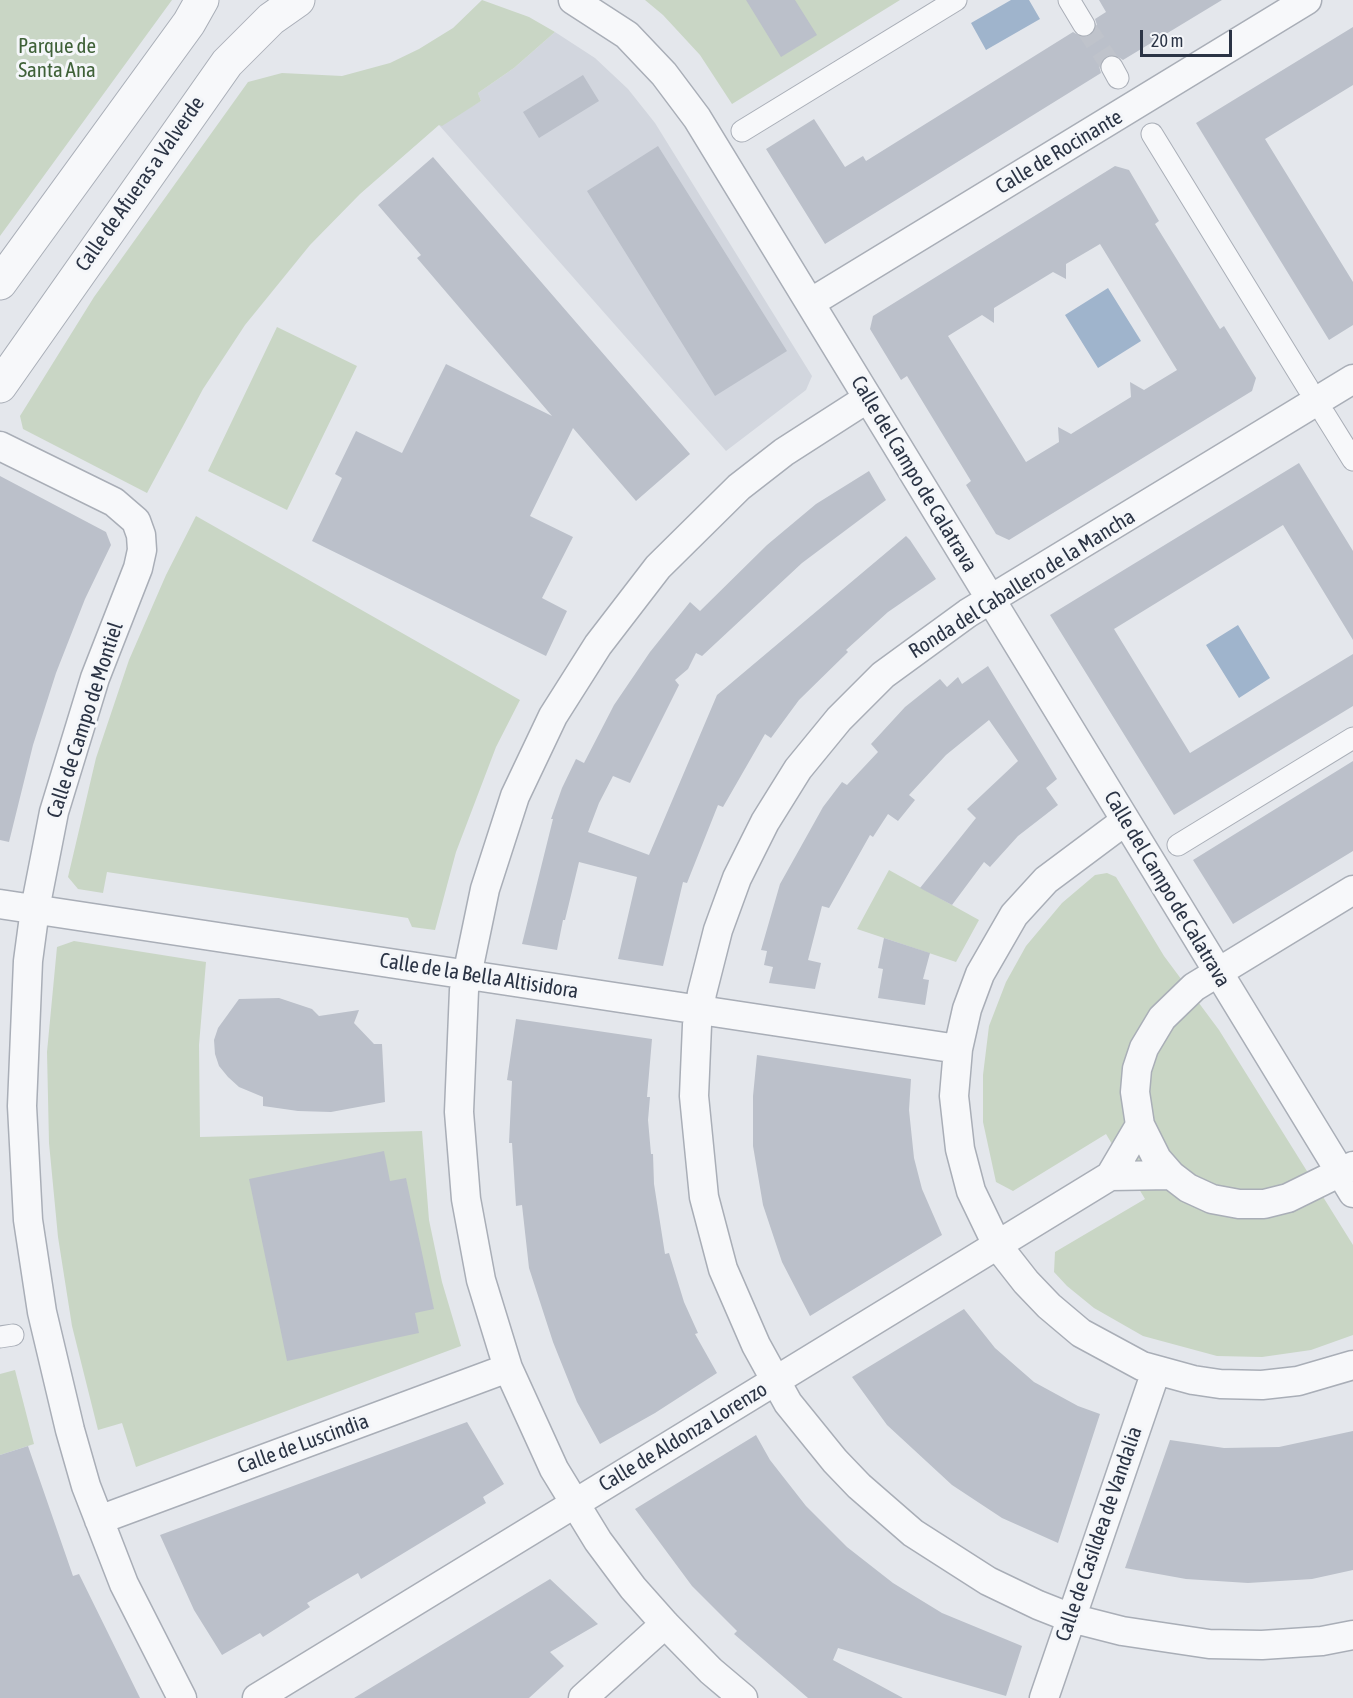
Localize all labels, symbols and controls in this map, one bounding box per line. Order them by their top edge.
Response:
scale bar [1143,18,1234,56]
text: 20 m [1151,30,1183,51]
park label: Parque de Santa Ana [18,33,96,83]
street label: Calle de Afueras a Valverde [70,92,210,276]
street label: Calle de Rocinante [991,104,1127,200]
street label: Calle del Campo de Calatrava [845,371,983,577]
street label: Ronda del Caballero de la Mancha [904,504,1140,664]
street label: Calle de Campo de Montiel [41,619,129,821]
street label: Calle del Campo de Calatrava [1098,786,1236,992]
street label: Calle de la Bella Altisidora [378,948,580,1004]
street label: Calle de Aldonza Lorenzo [594,1377,772,1497]
street label: Calle de Luscindia [234,1409,372,1479]
street label: Calle de Casildea de Vandalia [1050,1423,1148,1645]

